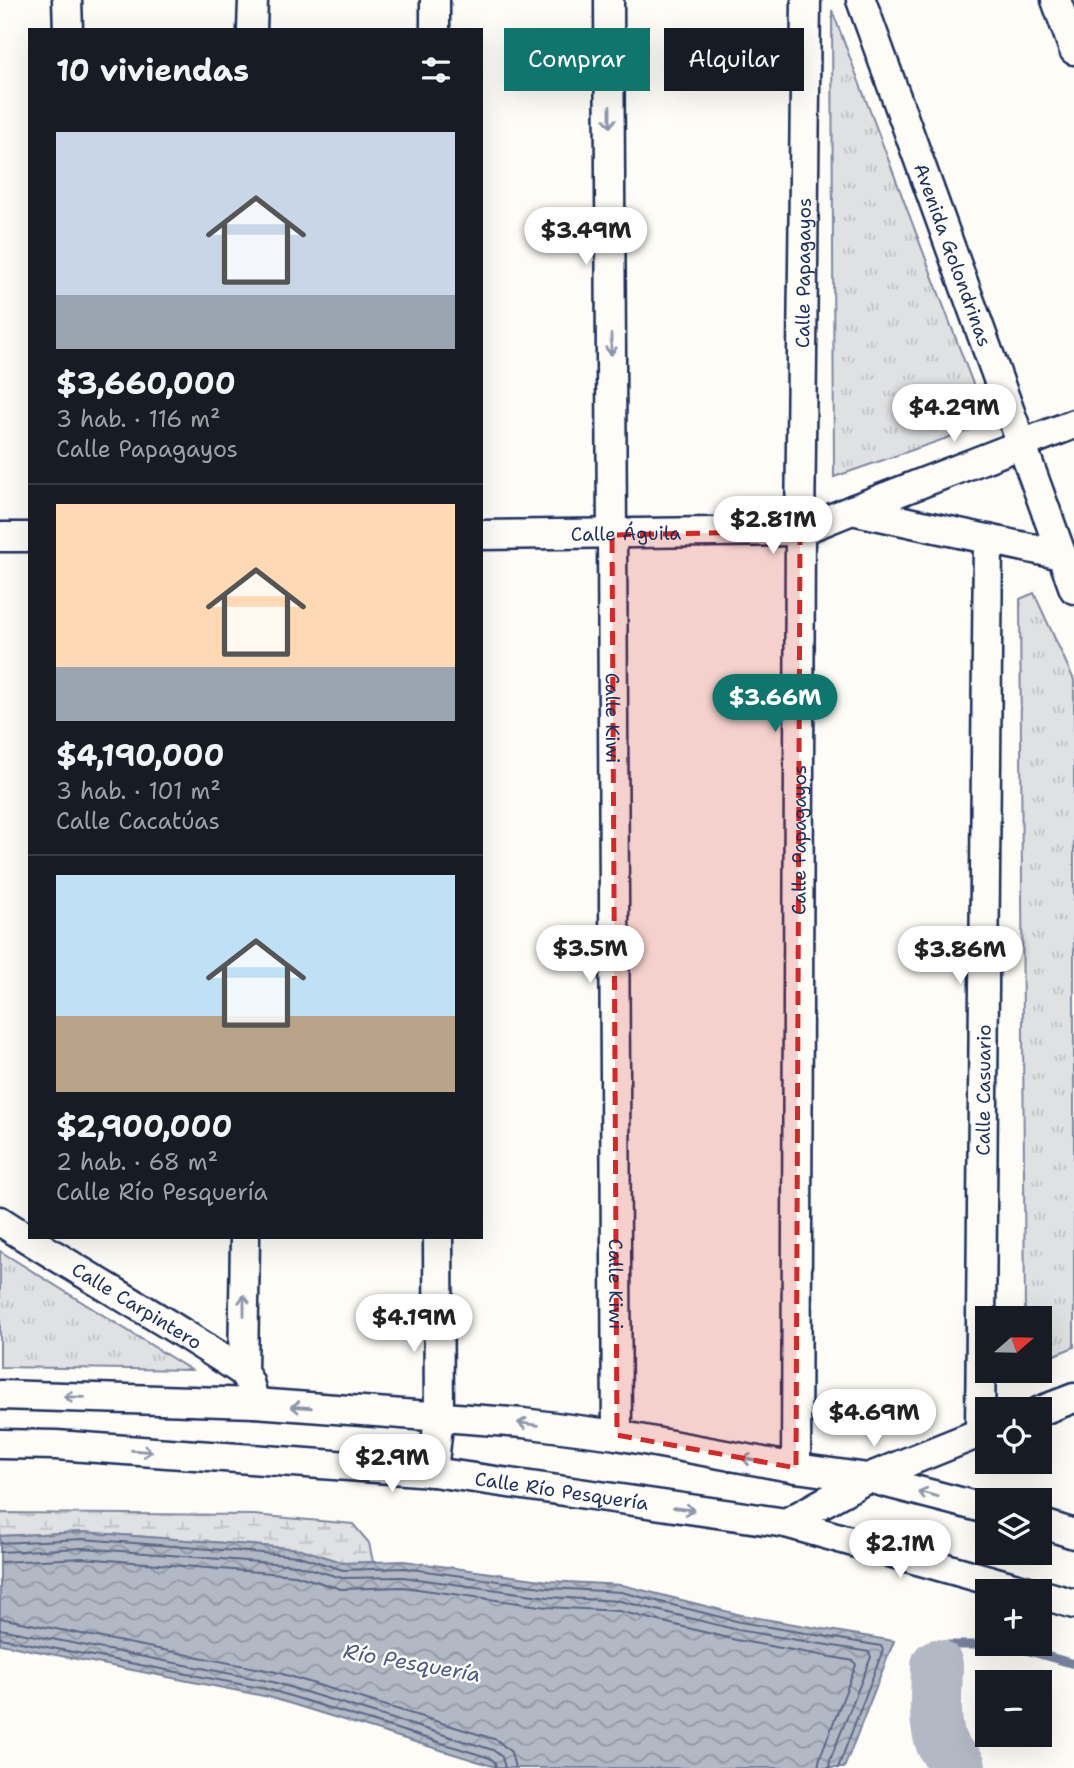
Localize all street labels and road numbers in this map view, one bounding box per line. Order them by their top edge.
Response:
street label: Avenida Golondrinas [908,160,997,350]
street label: Calle Papagayos [790,198,817,348]
street label: Calle Águila [571,520,682,547]
street label: Calle Kiwi [600,673,625,763]
street label: Calle Papagayos [786,765,812,915]
street label: Calle Casuario [970,1024,997,1156]
street label: Calle Kiwi [603,1239,628,1329]
street label: Calle Carpintero [67,1257,207,1355]
street label: Calle Río Pesquería [473,1466,650,1516]

